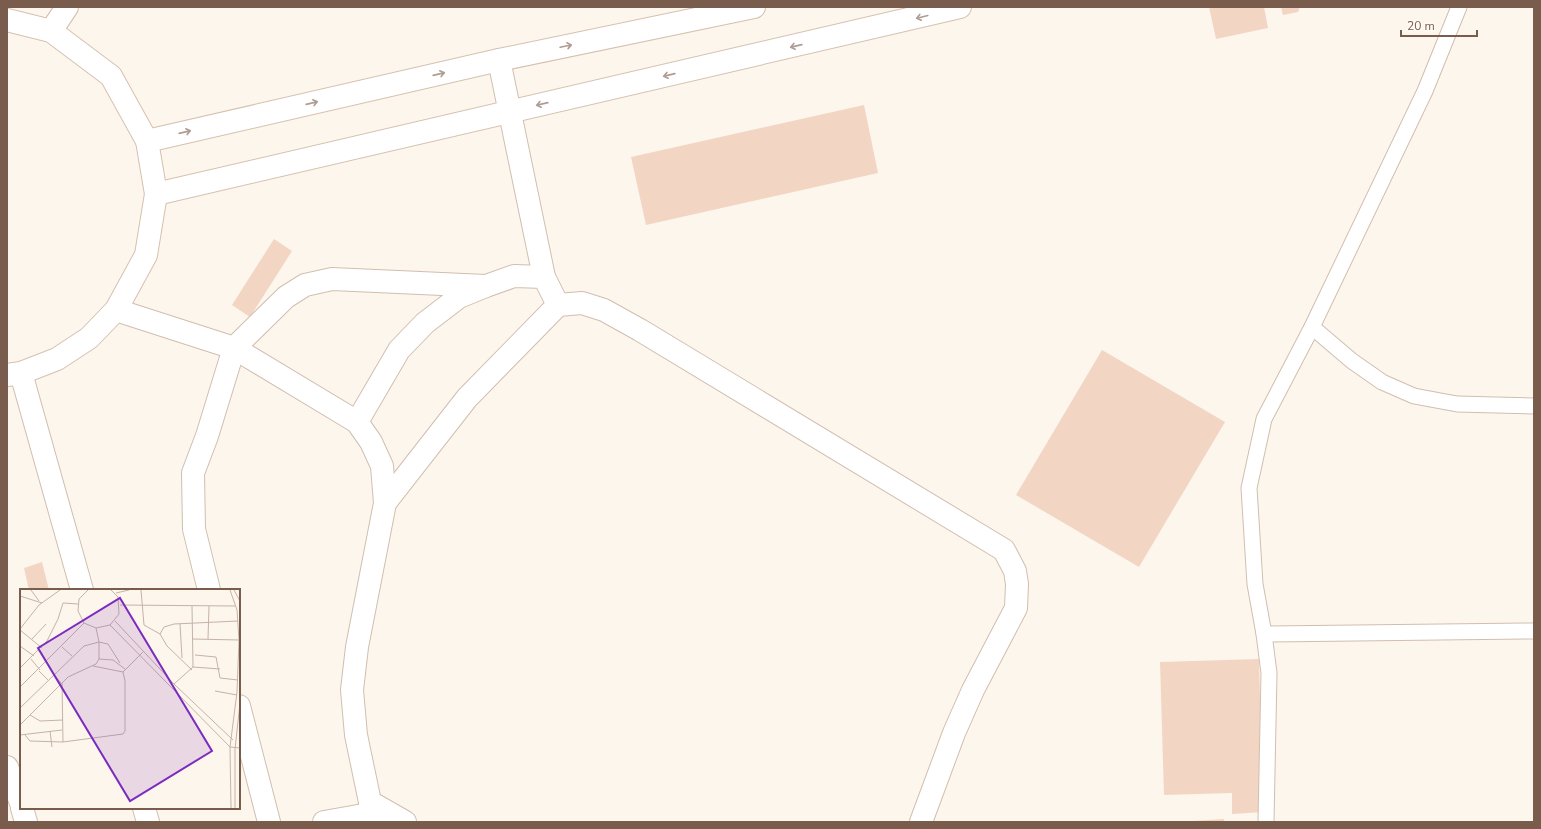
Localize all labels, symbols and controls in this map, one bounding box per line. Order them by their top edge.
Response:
scale bar [1401,12,1477,38]
one-way arrow [916,13,929,21]
text: 20 m [1407,18,1435,34]
one-way arrow [559,42,572,50]
one-way arrow [789,42,802,50]
one-way arrow [432,69,445,77]
one-way arrow [663,72,676,80]
one-way arrow [305,98,318,106]
one-way arrow [536,101,549,109]
one-way arrow [179,128,192,136]
inset map [20,589,240,809]

